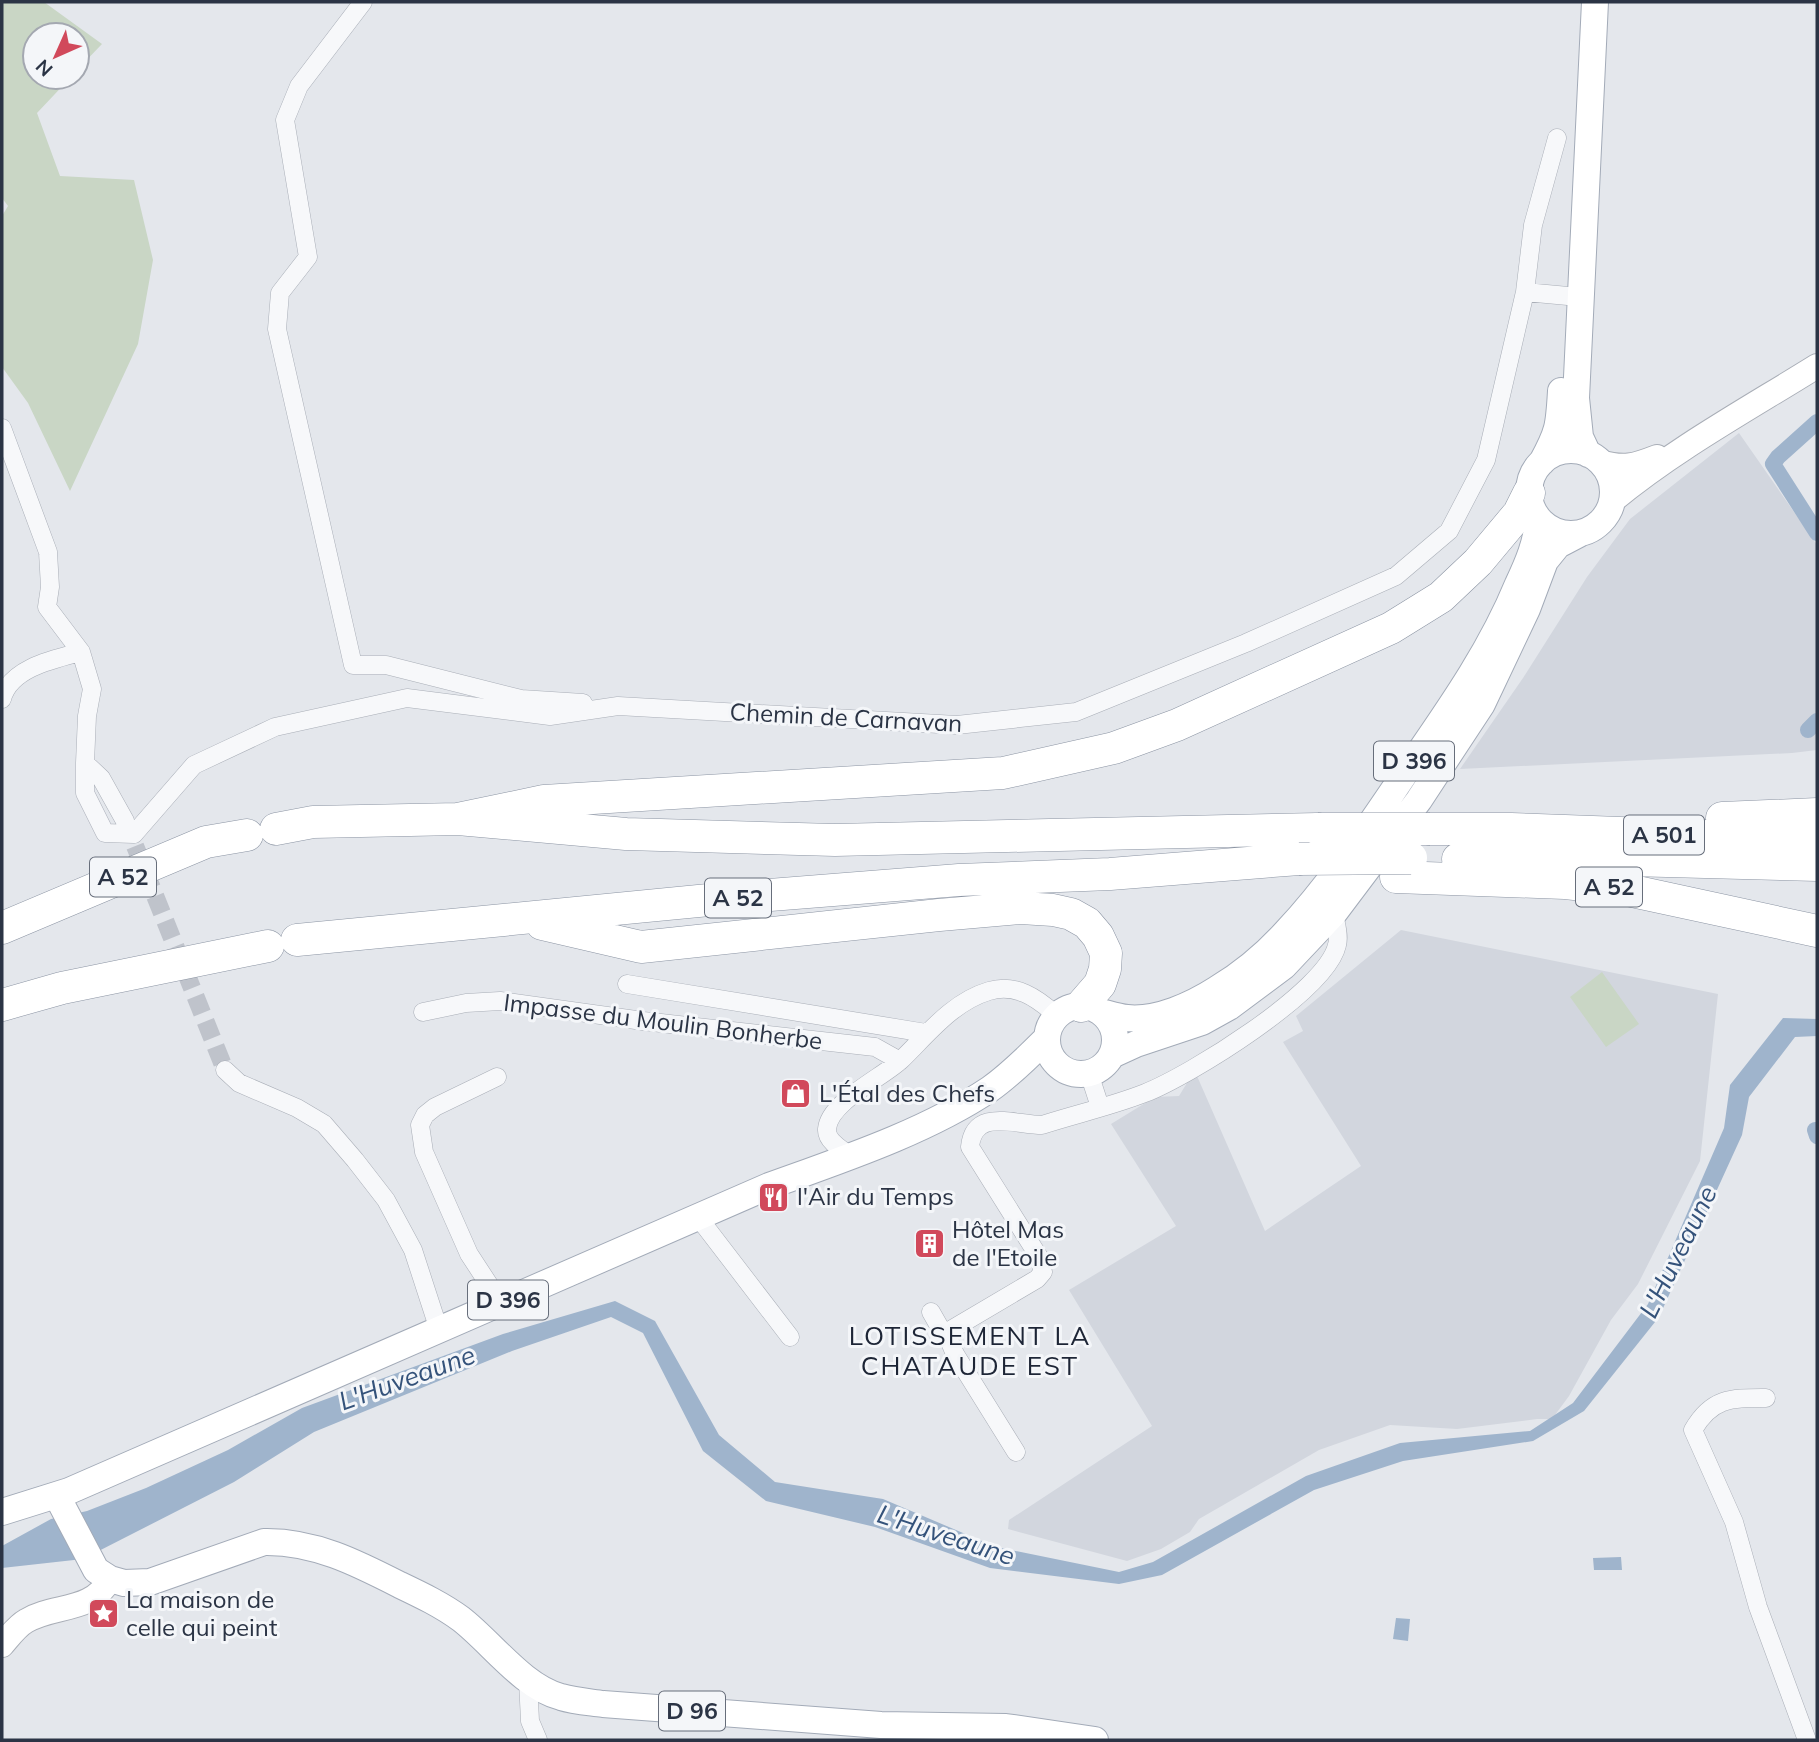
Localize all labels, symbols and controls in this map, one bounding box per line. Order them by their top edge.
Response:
north arrow [21,21,91,91]
text: N [30,54,58,82]
street label: Chemin de Carnavan [729,696,963,738]
road number: D 396 [1374,741,1454,780]
road number: A 501 [1624,816,1704,855]
road number: A 52 [90,858,156,897]
road number: A 52 [1576,867,1642,906]
road number: A 52 [705,878,771,917]
street label: Impasse du Moulin Bonherbe [502,987,824,1055]
shop icon: L'Étal des Chefs [779,1077,813,1111]
place label: L'Étal des Chefs [819,1078,995,1108]
restaurant icon: l'Air du Temps [757,1180,791,1214]
water label: L'Huveaune [1631,1180,1724,1323]
place label: l'Air du Temps [797,1181,954,1211]
place label: Hôtel Mas de l'Etoile [952,1214,1064,1272]
building icon: Hôtel Mas de l'Etoile [912,1227,946,1261]
road number: D 396 [468,1280,548,1320]
district label: LOTISSEMENT LA CHATAUDE EST [849,1319,1091,1382]
water label: L'Huveaune [334,1338,479,1417]
water label: L'Huveaune [873,1497,1019,1572]
place label: La maison de celle qui peint [126,1584,277,1642]
place icon: La maison de celle qui peint [86,1597,120,1631]
road number: D 96 [659,1692,725,1730]

